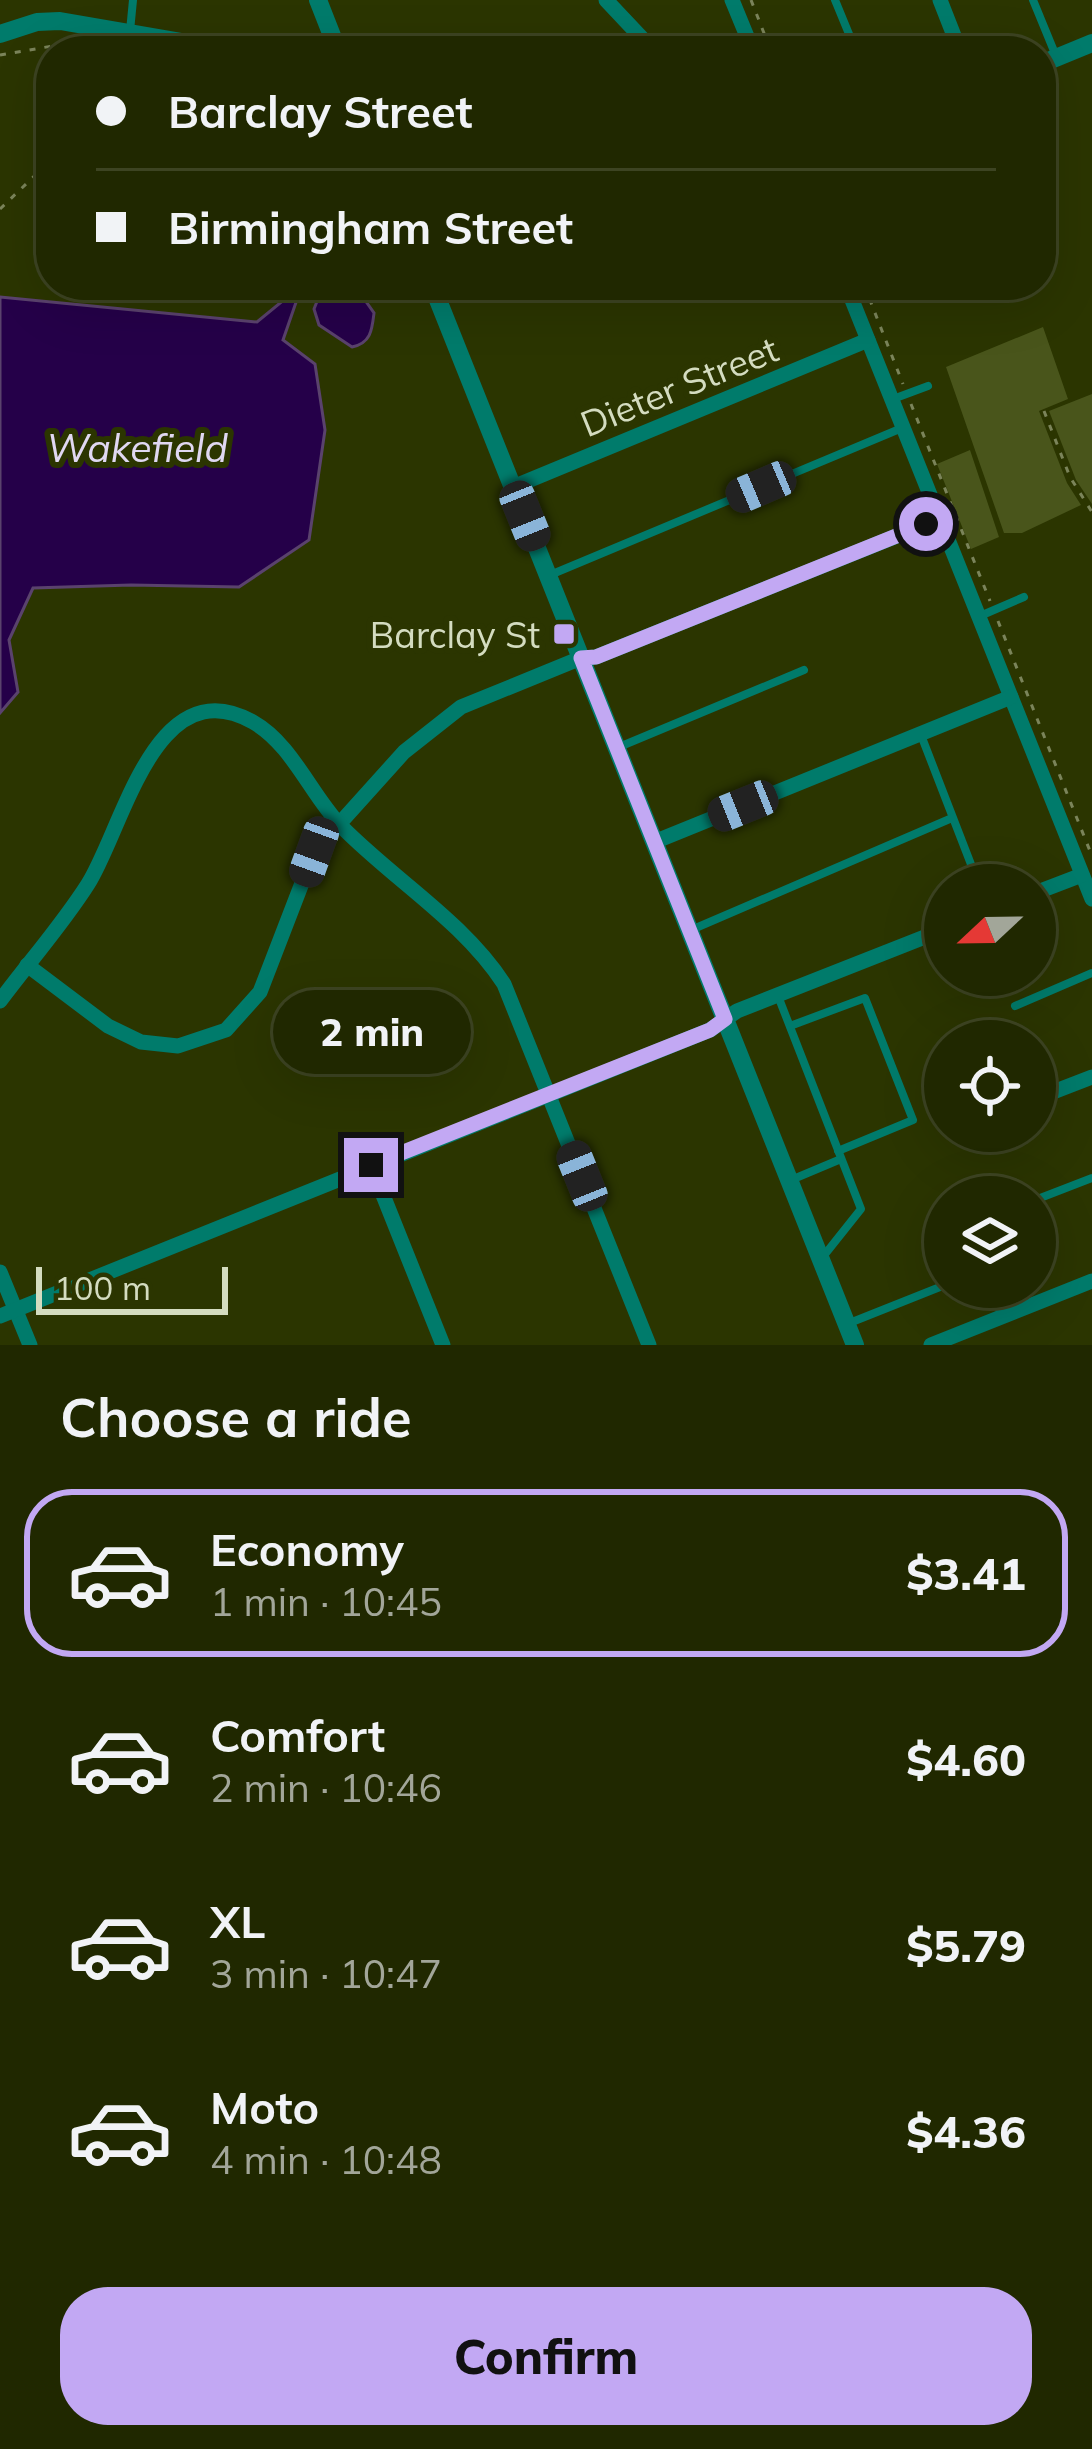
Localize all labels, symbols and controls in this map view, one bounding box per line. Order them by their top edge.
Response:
text: Barclay Street [168,83,473,139]
text: Birmingham Street [168,199,573,255]
street label: Dieter Street [574,326,784,446]
water label: Wakefield [46,423,228,472]
car [721,456,801,518]
car [495,476,555,556]
route start [899,497,953,551]
place label: Barclay St [370,612,540,657]
marker: Barclay St [551,621,577,647]
car [703,776,783,836]
car [285,812,343,892]
north arrow [924,864,1056,996]
map controls [924,864,1056,1308]
callout: 2 min [272,991,470,1075]
text: 2 min [320,1007,424,1056]
button: locate [924,1020,1056,1152]
car [552,1136,612,1216]
route end [344,1138,398,1192]
button: layers [924,1176,1056,1308]
scale bar [36,1261,228,1314]
text: 100 m [54,1267,151,1308]
text: Choose a ride [60,1383,412,1451]
icon: car [66,1519,174,1627]
text: Economy [210,1521,404,1577]
text: $3.41 [906,1545,1026,1601]
text: 1 min · 10:45 [210,1577,442,1626]
icon: car [66,1705,174,1813]
text: Comfort [210,1707,385,1763]
text: $4.60 [906,1731,1026,1787]
text: 2 min · 10:46 [210,1763,442,1812]
icon: car [66,1891,174,1999]
text: XL [210,1893,265,1949]
text: $5.79 [906,1917,1026,1973]
text: 3 min · 10:47 [210,1949,442,1998]
icon: car [66,2077,174,2185]
text: Moto [210,2079,319,2135]
text: $4.36 [906,2103,1026,2159]
text: 4 min · 10:48 [210,2135,442,2184]
button: Confirm [60,2287,1032,2425]

